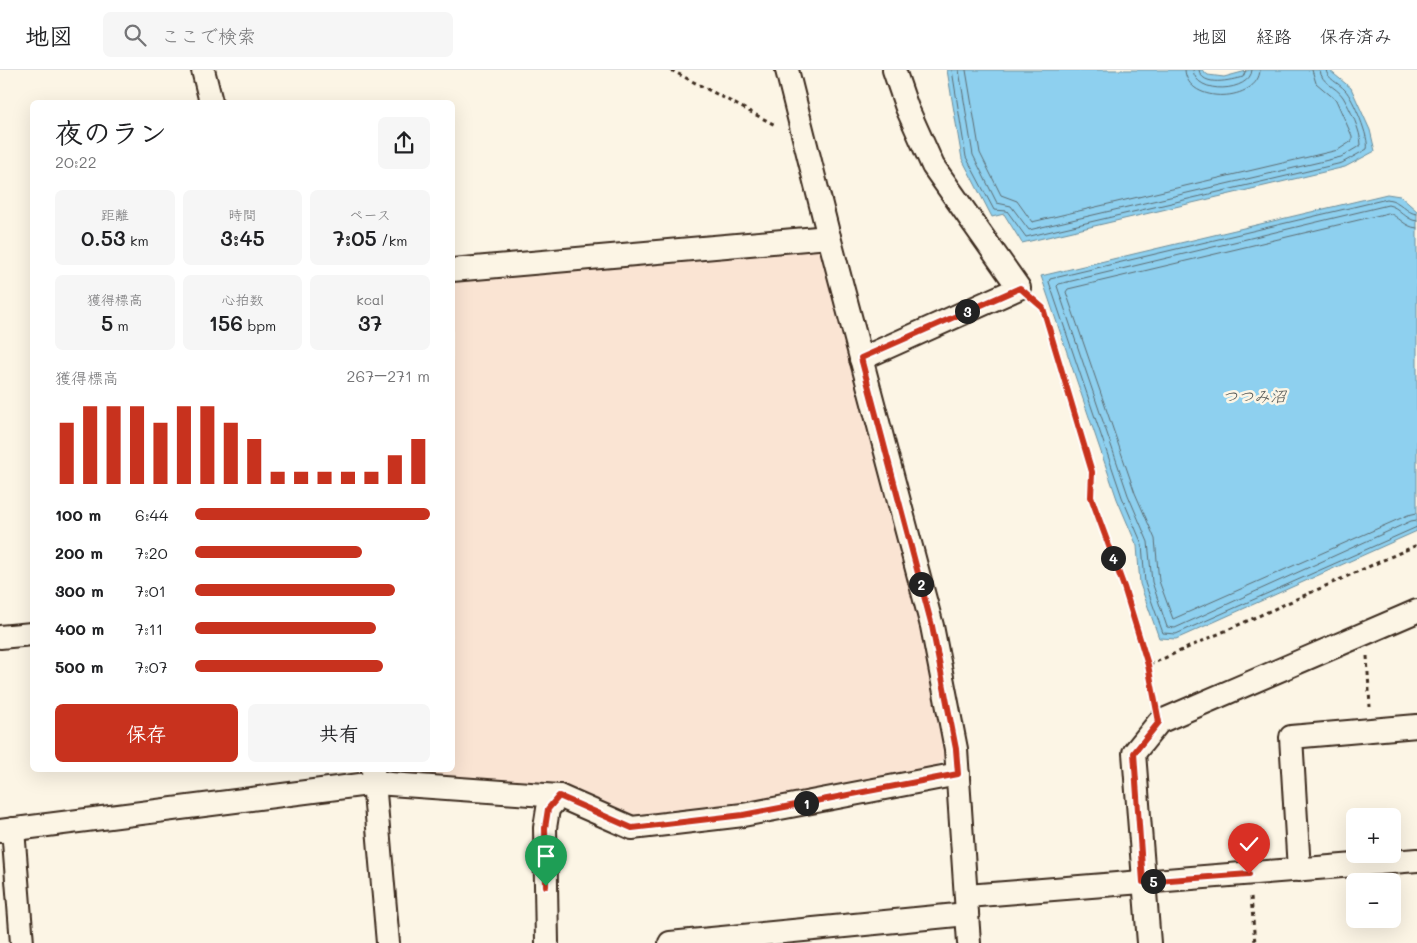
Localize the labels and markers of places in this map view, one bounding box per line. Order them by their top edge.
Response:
pin: 3 [954,298,980,324]
pin: 4 [1100,546,1126,570]
pin: 2 [908,572,934,596]
pin: 1 [794,790,818,816]
pin [1228,823,1270,874]
pin [525,835,567,886]
pin: 5 [1140,868,1166,894]

